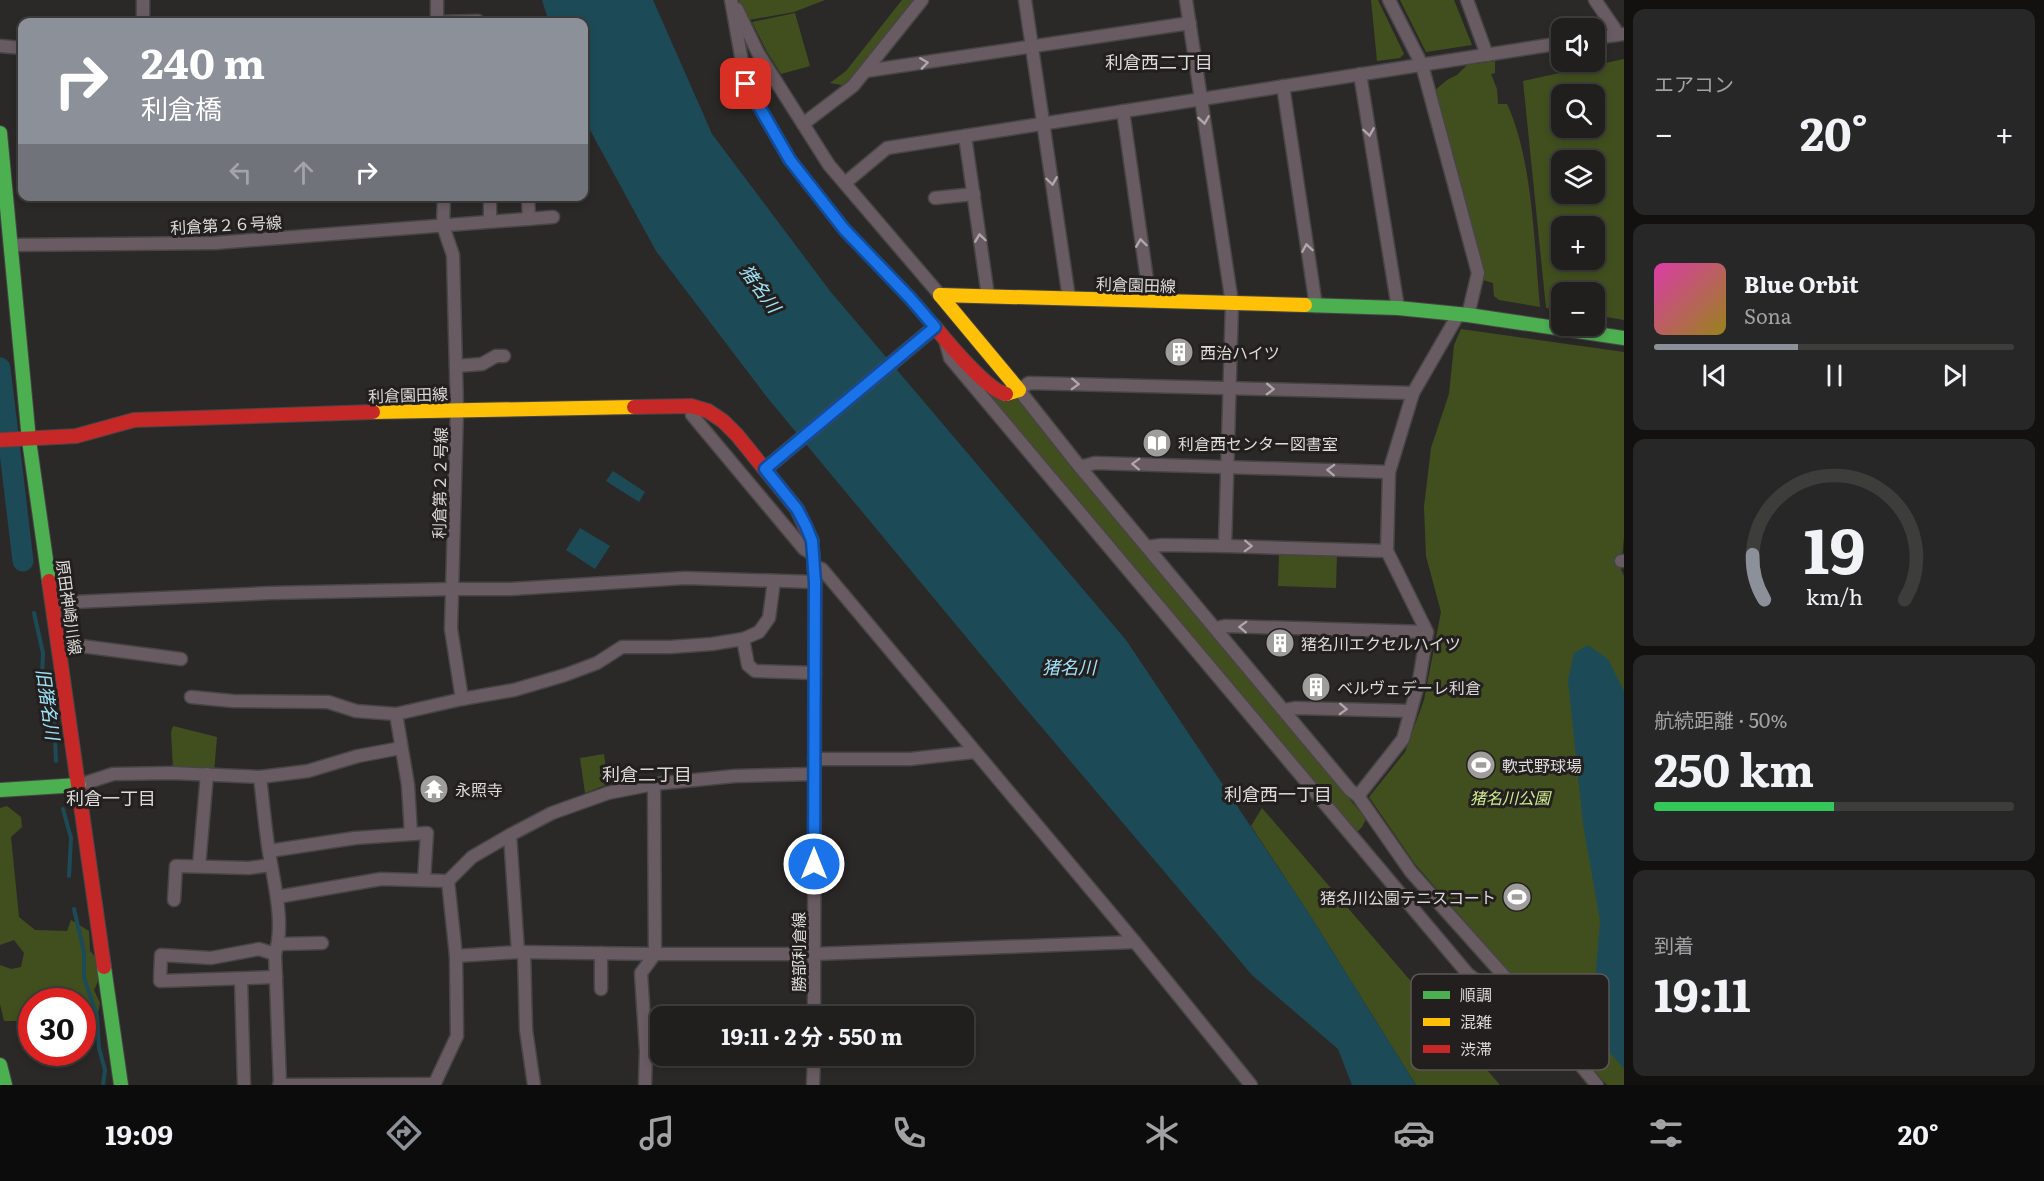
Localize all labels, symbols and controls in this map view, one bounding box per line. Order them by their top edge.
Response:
map controls [1551,18,1605,336]
button: sound [1551,18,1605,72]
text: 240 m [141,30,265,92]
icon: right [42,42,120,120]
district label: 利倉西二丁目 [1105,48,1213,75]
one-way arrow [919,57,929,69]
pin [720,58,771,109]
icon: arrive [729,67,762,100]
text: エアコン [1654,68,1734,98]
button: search [1551,84,1605,138]
text: 利倉橋 [141,87,222,127]
text: 20° [1800,98,1868,165]
text: − [1654,107,1673,156]
text: + [1995,107,2014,156]
one-way arrow [1198,116,1210,125]
one-way arrow [1362,127,1375,137]
button: layers [1551,150,1605,204]
icon: left [224,156,257,189]
icon: ahead [287,156,320,189]
icon: right [350,156,383,189]
one-way arrow [1046,177,1058,186]
street label: 利倉第２６号線 [169,209,283,239]
button: + [1551,216,1605,270]
one-way arrow [974,234,986,243]
one-way arrow [1136,238,1148,247]
one-way arrow [1302,243,1314,252]
water label: 猪名川 [734,258,789,319]
text: Blue Orbit [1744,267,1859,300]
street label: 利倉園田線 [1096,271,1176,297]
button: − [1551,282,1605,336]
text: Sona [1744,300,1792,330]
building icon: 西治ハイツ [1163,336,1195,368]
place label: 西治ハイツ [1200,340,1280,364]
icon: previous [1698,359,1731,392]
icon: pause [1818,359,1851,392]
icon: next [1938,359,1971,392]
one-way arrow [1070,378,1079,390]
street label: 利倉園田線 [368,381,448,407]
one-way arrow [1265,383,1274,396]
street label: 利倉第２２号線 [426,427,452,539]
library icon: 利倉西センター図書室 [1141,427,1173,459]
place label: 利倉西センター図書室 [1178,431,1338,455]
one-way arrow [1132,458,1141,471]
one-way arrow [1326,464,1335,476]
text: 19 [1803,501,1865,593]
one-way arrow [1243,540,1252,553]
street label: 原田神崎川線 [51,558,89,656]
text: km/h [1805,580,1863,612]
one-way arrow [1238,621,1247,633]
building icon: 猪名川エクセルハイツ [1264,627,1296,659]
place label: 猪名川エクセルハイツ [1301,631,1461,655]
water label: 猪名川 [1042,653,1098,680]
water label: 旧猪名川 [31,666,68,744]
building icon: ベルヴェデーレ利倉 [1300,671,1332,703]
place label: ベルヴェデーレ利倉 [1337,675,1481,699]
one-way arrow [1338,703,1347,715]
text: 航続距離 · 50% [1654,704,1787,734]
text: 250 km [1654,734,1814,801]
sports icon: 軟式野球場 [1465,749,1497,781]
place label: 軟式野球場 [1502,753,1582,777]
district label: 利倉二丁目 [602,760,692,787]
temple icon: 永照寺 [418,773,450,805]
place label: 永照寺 [455,777,503,801]
district label: 利倉西一丁目 [1224,780,1332,807]
district label: 利倉一丁目 [66,784,156,811]
park label: 猪名川公園 [1470,785,1552,809]
position arrow [782,832,846,896]
sports icon: 猪名川公園テニスコート [1501,881,1533,913]
place label: 猪名川公園テニスコート [1320,885,1496,909]
street label: 勝部利倉線 [786,912,810,992]
text: 到着 [1654,929,1694,959]
text: 19:11 [1654,959,1751,1026]
legend [1411,974,1609,1070]
text: 順調 [1460,982,1492,1006]
speed limit sign: 30 [18,988,96,1066]
text: 混雑 [1460,1009,1492,1033]
text: 19:11 · 2 分 · 550 m [721,1019,903,1052]
text: 渋滞 [1460,1036,1492,1060]
icon: directions [383,1112,425,1154]
icon: music [636,1112,678,1154]
icon: phone [888,1112,930,1154]
icon: climate [1141,1112,1183,1154]
icon: car [1393,1112,1435,1154]
icon: filters [1645,1112,1687,1154]
text: 19:09 [105,1113,173,1153]
text: 20° [1898,1113,1939,1153]

